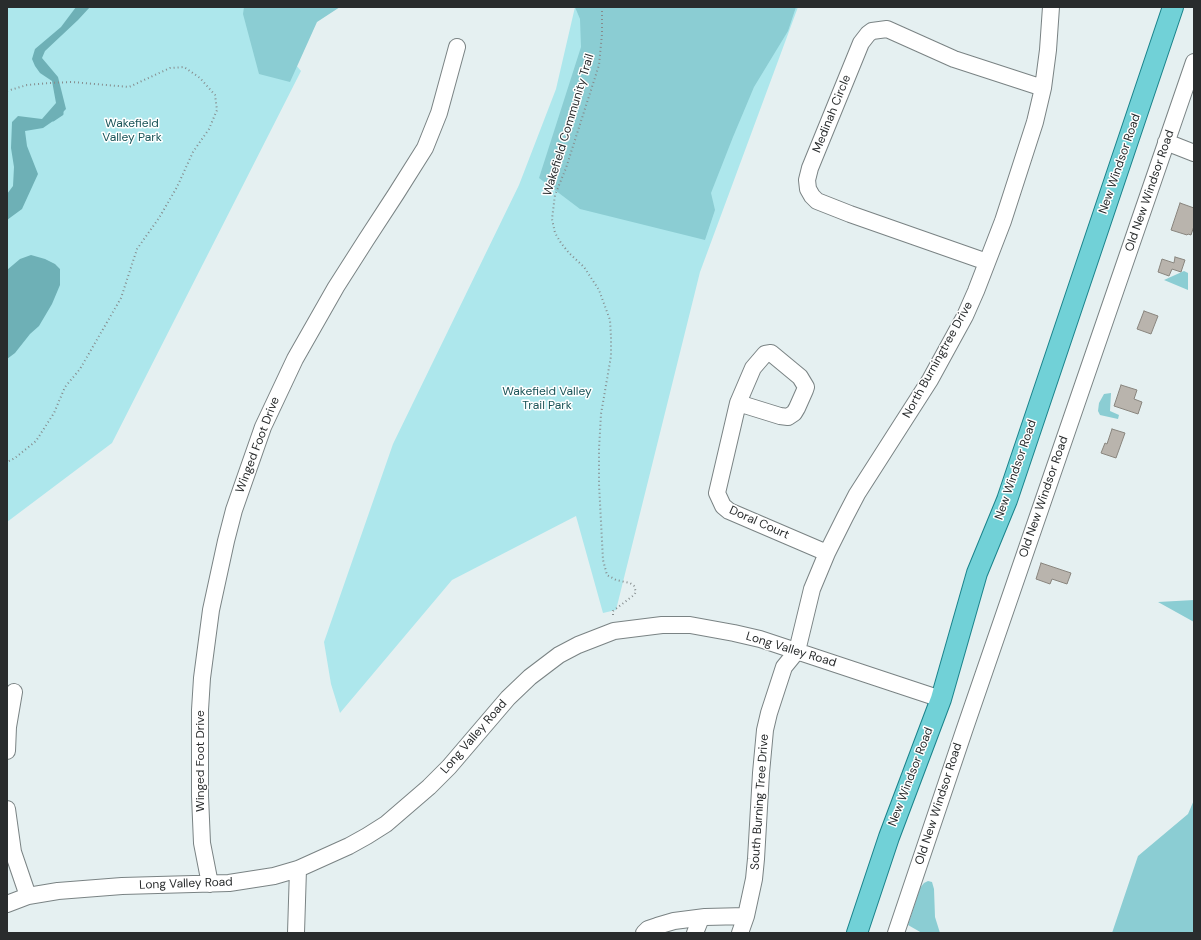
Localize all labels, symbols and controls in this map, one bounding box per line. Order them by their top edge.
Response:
street label: Wakefield Community Trail [541,52,597,198]
street label: Medinah Circle [810,73,854,155]
street label: New Windsor Road [1096,112,1144,216]
park label: Wakefield Valley Park [102,117,162,145]
street label: Old New Windsor Road [1122,128,1178,254]
street label: North Burningtree Drive [900,299,976,421]
park label: Wakefield Valley Trail Park [502,385,592,413]
street label: Winged Foot Drive [233,395,283,495]
street label: New Windsor Road [992,418,1040,522]
street label: Old New Windsor Road [1016,434,1072,560]
street label: Doral Court [727,503,791,543]
street label: Long Valley Road [744,629,838,671]
street label: Long Valley Road [438,697,510,777]
street label: Winged Foot Drive [194,710,208,812]
street label: New Windsor Road [885,725,937,829]
street label: South Burning Tree Drive [748,733,772,871]
street label: Old New Windsor Road [912,741,966,867]
street label: Long Valley Road [139,875,233,893]

